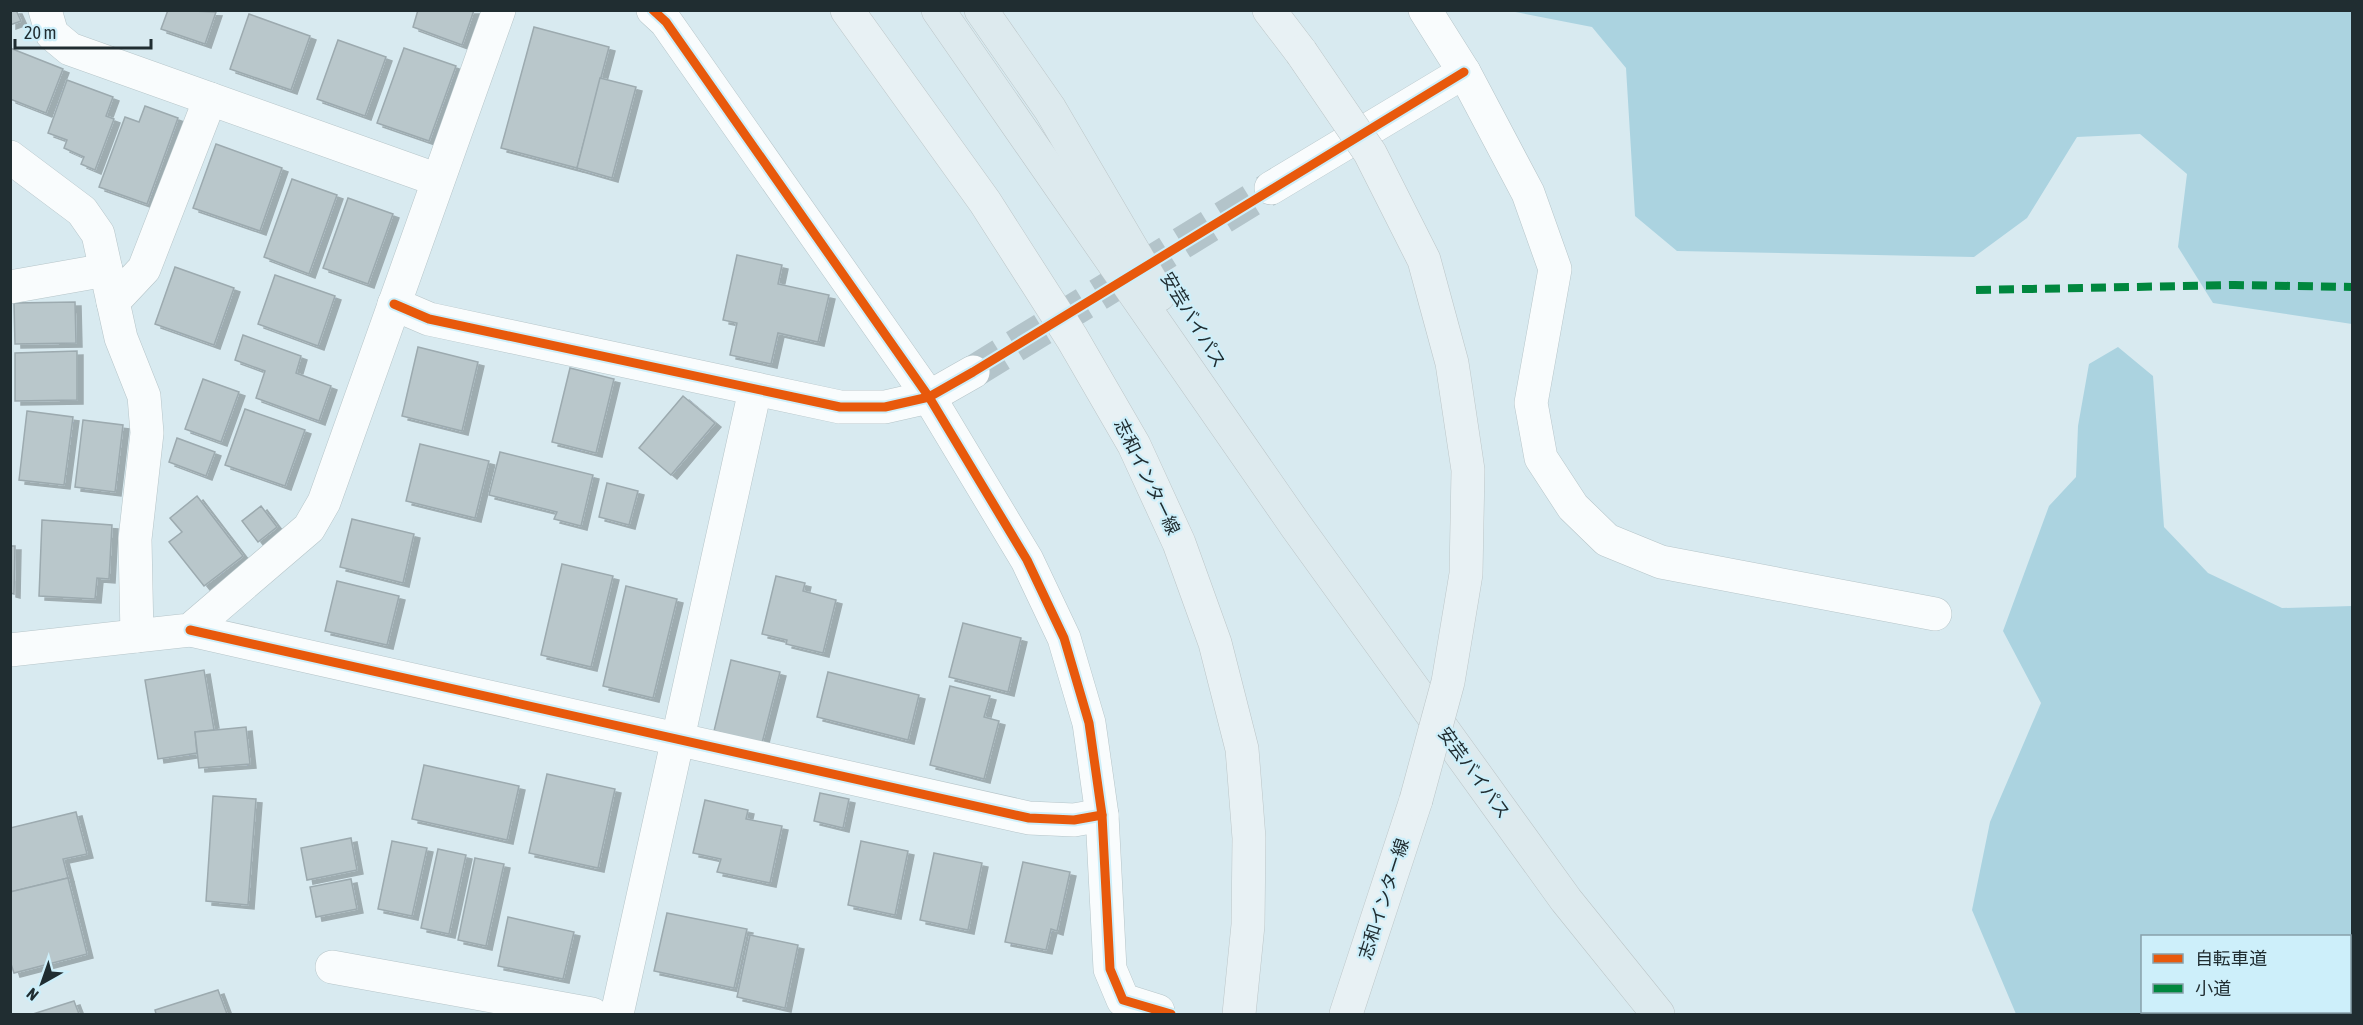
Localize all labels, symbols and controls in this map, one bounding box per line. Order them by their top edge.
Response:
scale bar [15,12,152,50]
text: 20 m [24,22,56,43]
street label: 安芸バイパス [1157,268,1230,371]
street label: 志和インター線 [1110,416,1185,538]
street label: 安芸バイパス [1434,723,1515,822]
street label: 志和インター線 [1354,836,1413,962]
legend [2141,935,2351,1013]
text: 自転車道 [2195,948,2267,969]
north arrow [12,953,72,1013]
text: 小道 [2195,978,2231,999]
text: N [23,985,42,1004]

